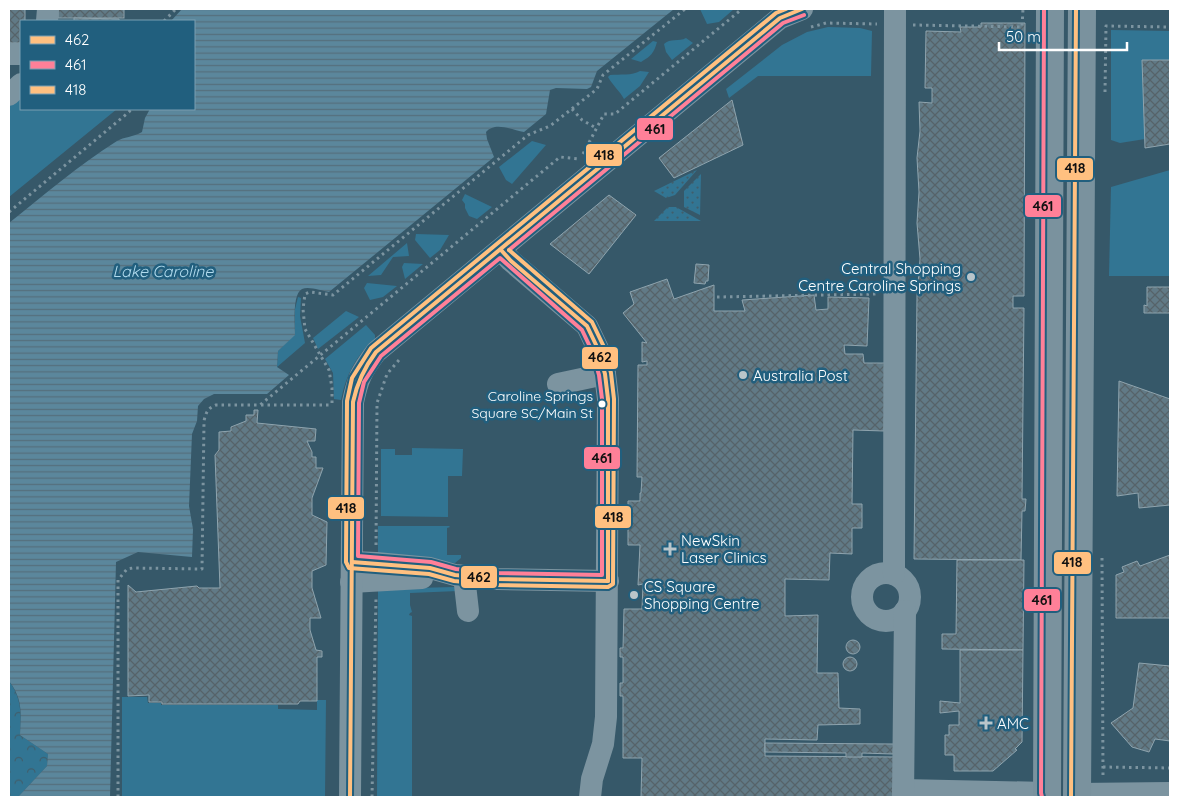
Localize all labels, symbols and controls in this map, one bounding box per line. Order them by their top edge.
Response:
legend [20,20,195,110]
scale bar [999,20,1126,52]
text: 50 m [1006,27,1041,46]
text: 462 [65,30,89,49]
text: 461 [65,55,86,74]
text: 418 [65,80,86,99]
line badge: 461 [636,117,674,141]
text: 461 [644,120,666,138]
line badge: 418 [585,143,623,167]
text: 418 [594,146,615,164]
line badge: 418 [1056,157,1094,181]
text: 418 [1065,159,1086,177]
line badge: 461 [1024,194,1062,218]
text: 461 [1032,197,1054,215]
place label: Central Shopping Centre Caroline Springs [798,259,961,295]
water label: Lake Caroline [113,261,214,281]
marker: Central Shopping Centre Caroline Springs [965,271,977,283]
line badge: 462 [581,346,619,370]
text: 462 [588,348,612,366]
place label: Australia Post [753,366,848,385]
marker: Australia Post [737,369,749,381]
place label: Caroline Springs Square SC/Main St [471,387,593,422]
marker: Caroline Springs Square SC/Main St [597,399,607,409]
line badge: 461 [583,446,621,470]
text: 461 [591,449,613,467]
line badge: 418 [327,496,365,520]
text: 418 [336,499,357,517]
line badge: 418 [594,505,632,529]
text: 418 [603,508,624,526]
place label: NewSkin Laser Clinics [681,531,767,567]
marker: NewSkin Laser Clinics [663,542,677,556]
line badge: 418 [1053,551,1092,575]
text: 418 [1062,553,1083,571]
line badge: 462 [460,565,498,589]
text: 462 [467,568,491,586]
place label: CS Square Shopping Centre [644,577,759,613]
line badge: 461 [1023,588,1061,612]
marker: CS Square Shopping Centre [628,589,640,601]
text: 461 [1031,591,1053,609]
place label: AMC [997,714,1029,733]
marker: AMC [979,716,993,730]

